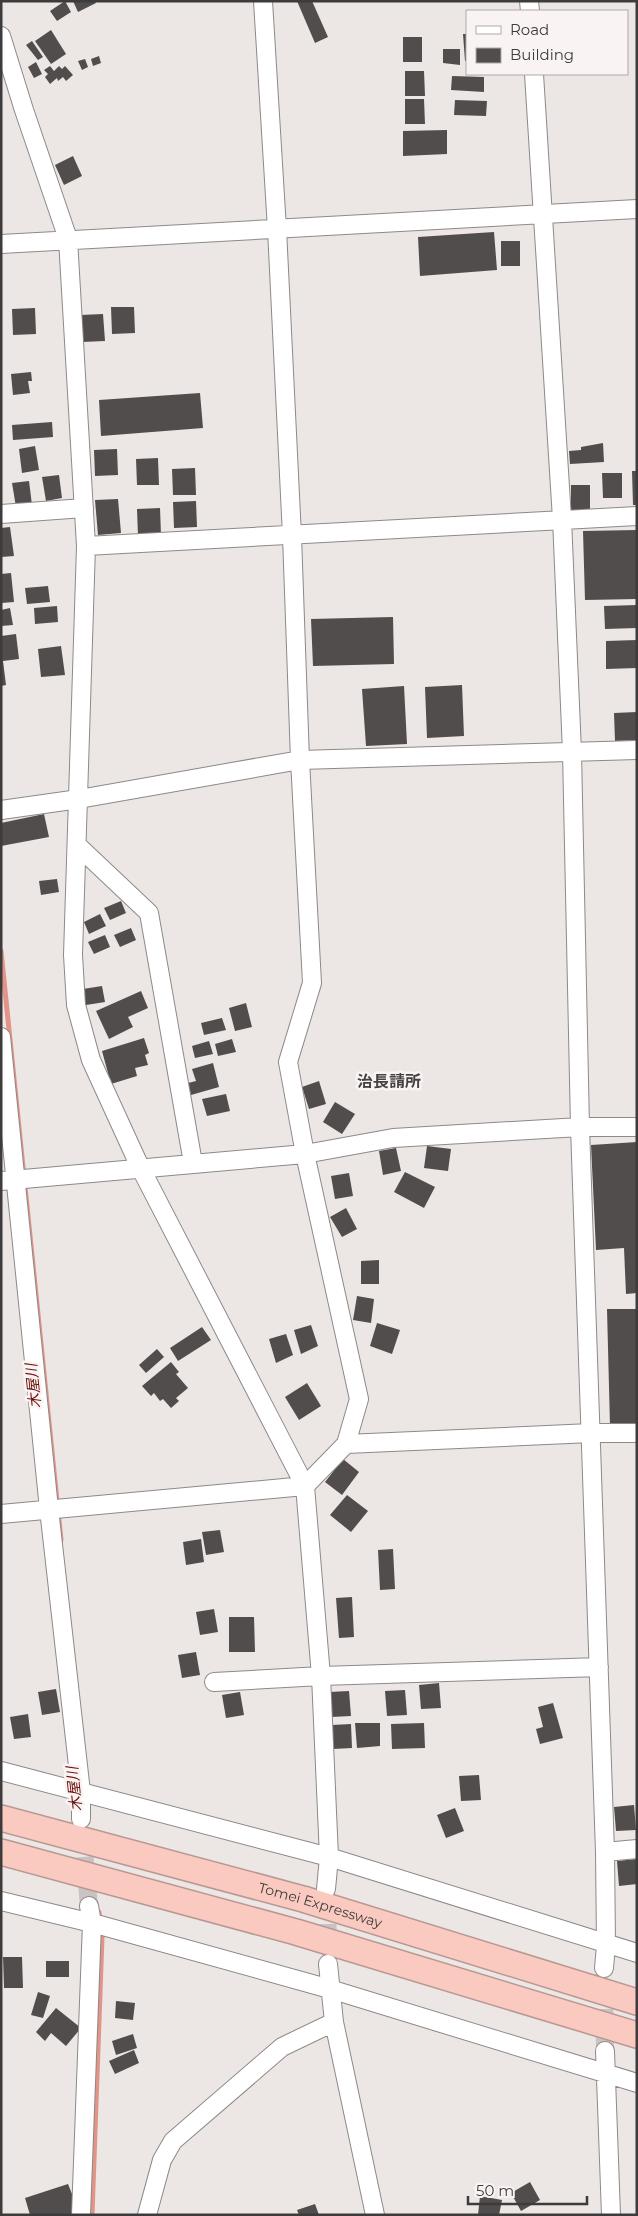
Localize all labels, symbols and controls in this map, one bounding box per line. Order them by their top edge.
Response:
legend [466,10,628,75]
text: Road [510,20,549,39]
text: Building [510,45,574,64]
district label: 治長請所 [357,1072,421,1091]
water label: 木屋川 [21,1361,45,1409]
water label: 木屋川 [62,1764,86,1812]
street label: Tomei Expressway [257,1878,385,1932]
scale bar [468,2174,587,2206]
text: 50 m [476,2181,514,2200]

